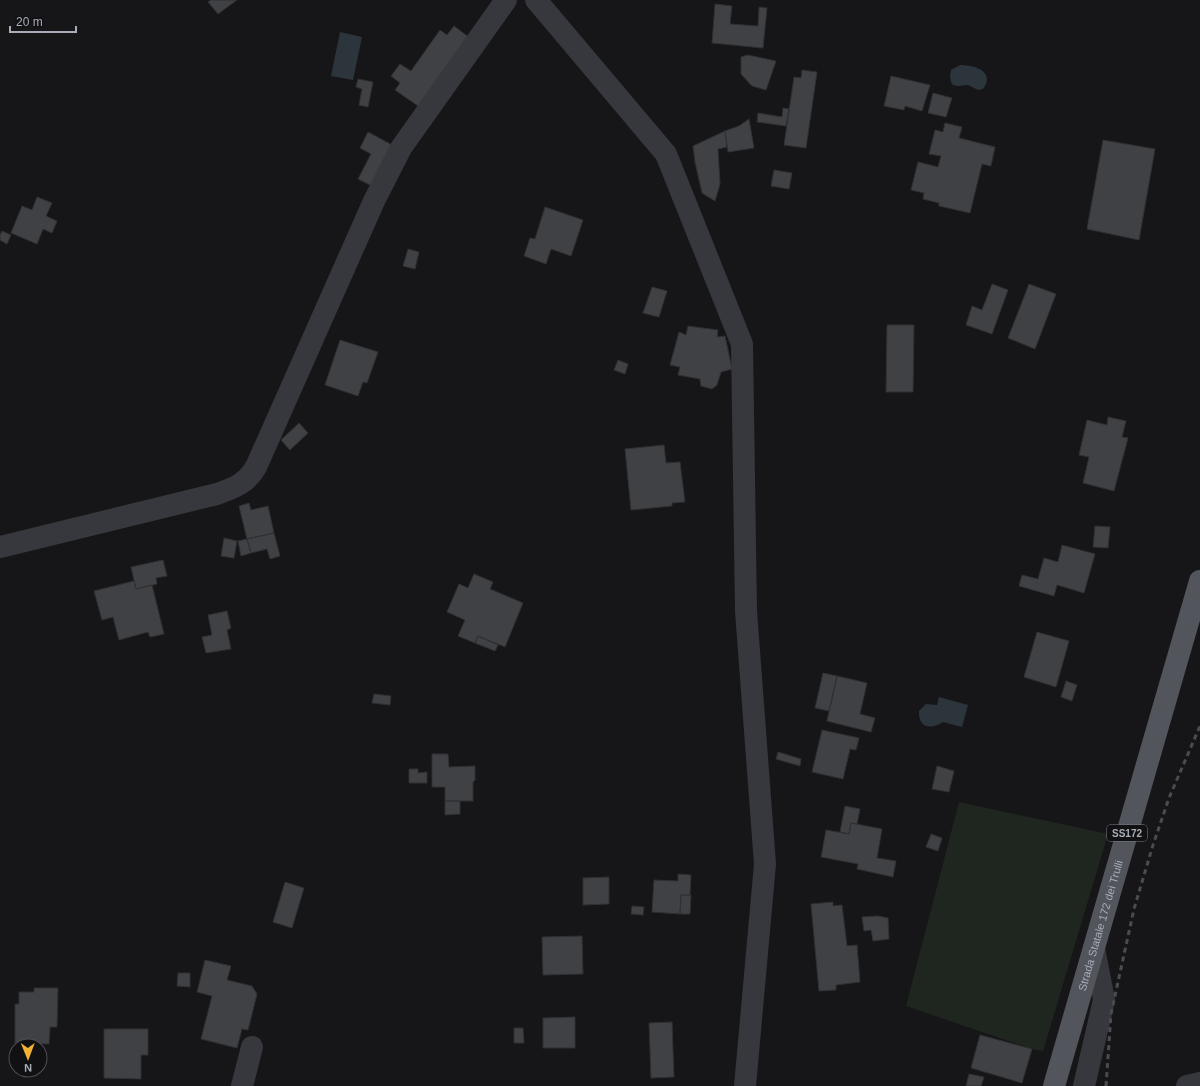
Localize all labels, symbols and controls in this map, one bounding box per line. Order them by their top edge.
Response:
scale bar [10,8,76,34]
text: 20 m [16,15,43,29]
road number: SS172 [1107,825,1147,841]
street label: Strada Statale 172 dei Trulli [1076,859,1125,992]
north arrow [8,1038,48,1078]
text: N [24,1062,32,1074]

